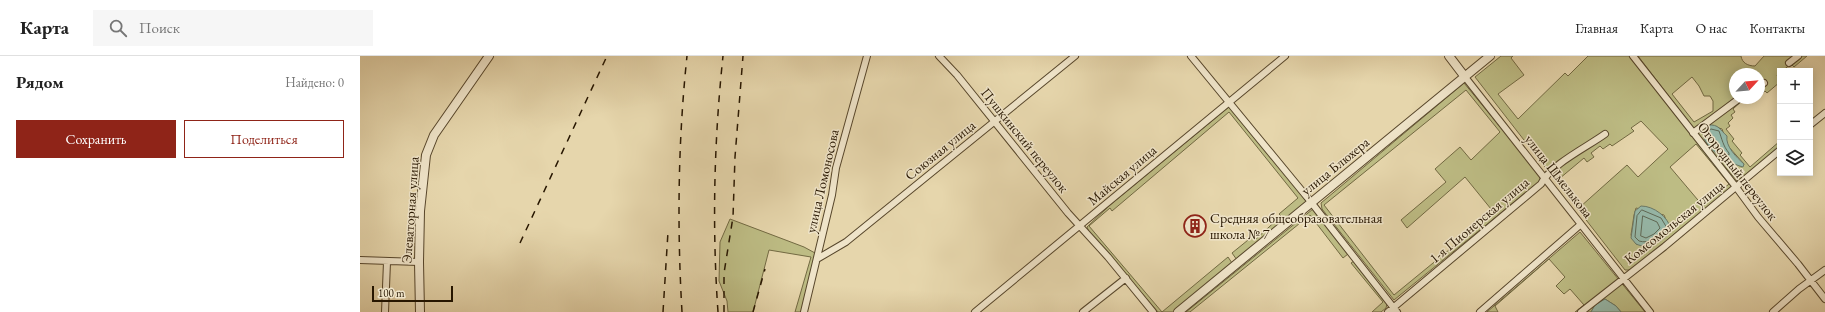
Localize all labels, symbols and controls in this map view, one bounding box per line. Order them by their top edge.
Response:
search box [93,10,373,46]
text: Карта [20,15,69,40]
icon: search [107,17,129,39]
text: Поиск [139,18,180,37]
text: Главная [1575,19,1618,37]
text: Карта [1640,19,1673,37]
text: О нас [1695,19,1727,37]
text: Контакты [1749,19,1805,37]
north arrow [1729,68,1765,104]
map controls [1777,68,1813,176]
button: + [1777,68,1813,104]
text: Рядом [16,71,64,93]
text: Найдено: 0 [285,74,344,91]
street label: Пушкинский переулок [977,84,1073,196]
button: − [1777,104,1813,140]
street label: Союзная улица [901,116,979,184]
street label: Огородный переулок [1694,118,1782,224]
button: Сохранить [16,120,176,158]
button: Поделиться [184,120,344,158]
street label: улица Ломоносова [801,127,843,235]
street label: улица Шмелькова [1521,131,1598,222]
street label: улица Блюхера [1297,133,1373,199]
button: layers [1777,140,1813,176]
street label: Майская улица [1084,141,1161,209]
street label: Элеваторная улица [397,156,423,264]
street label: 1-я Пионерская улица [1425,173,1533,267]
street label: Комсомольская улица [1620,176,1728,268]
place label: Средняя общеобразовательная школа № 7 [1210,209,1383,243]
building icon: Средняя общеобразовательная школа № 7 [1182,213,1208,239]
scale bar [372,284,453,303]
text: 100 m [378,286,405,300]

